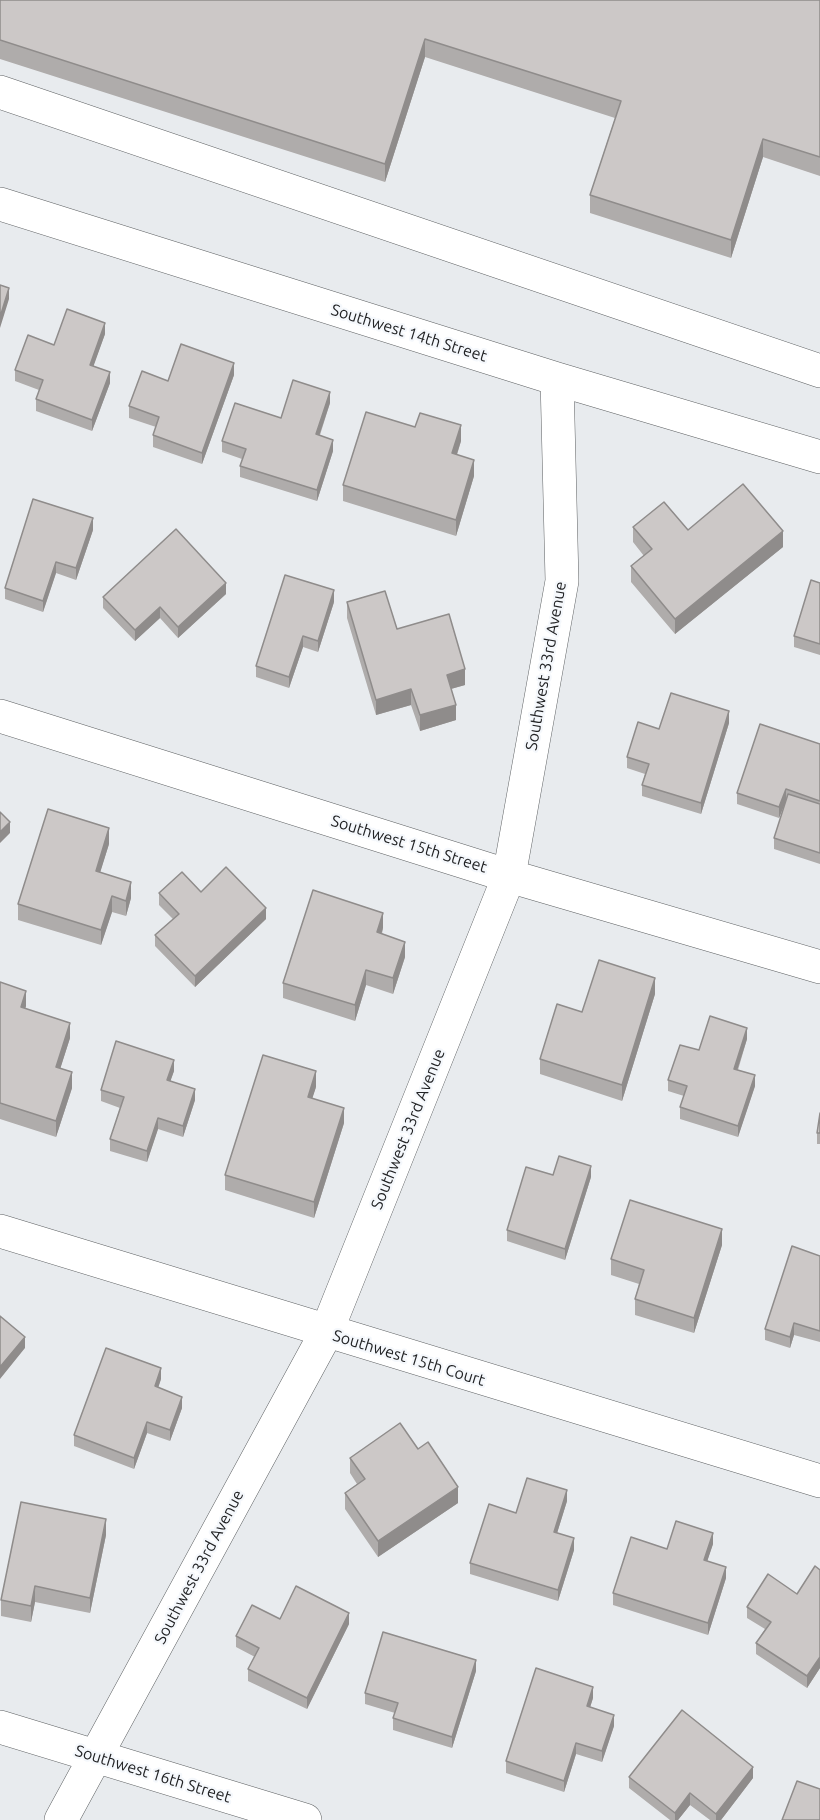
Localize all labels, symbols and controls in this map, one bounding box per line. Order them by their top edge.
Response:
street label: Southwest 14th Street [329,300,489,366]
street label: Southwest 33rd Avenue [522,580,570,752]
street label: Southwest 15th Street [329,811,489,877]
street label: Southwest 33rd Avenue [367,1046,449,1212]
street label: Southwest 15th Court [331,1326,487,1390]
street label: Southwest 33rd Avenue [150,1487,248,1647]
street label: Southwest 16th Street [73,1741,233,1807]

